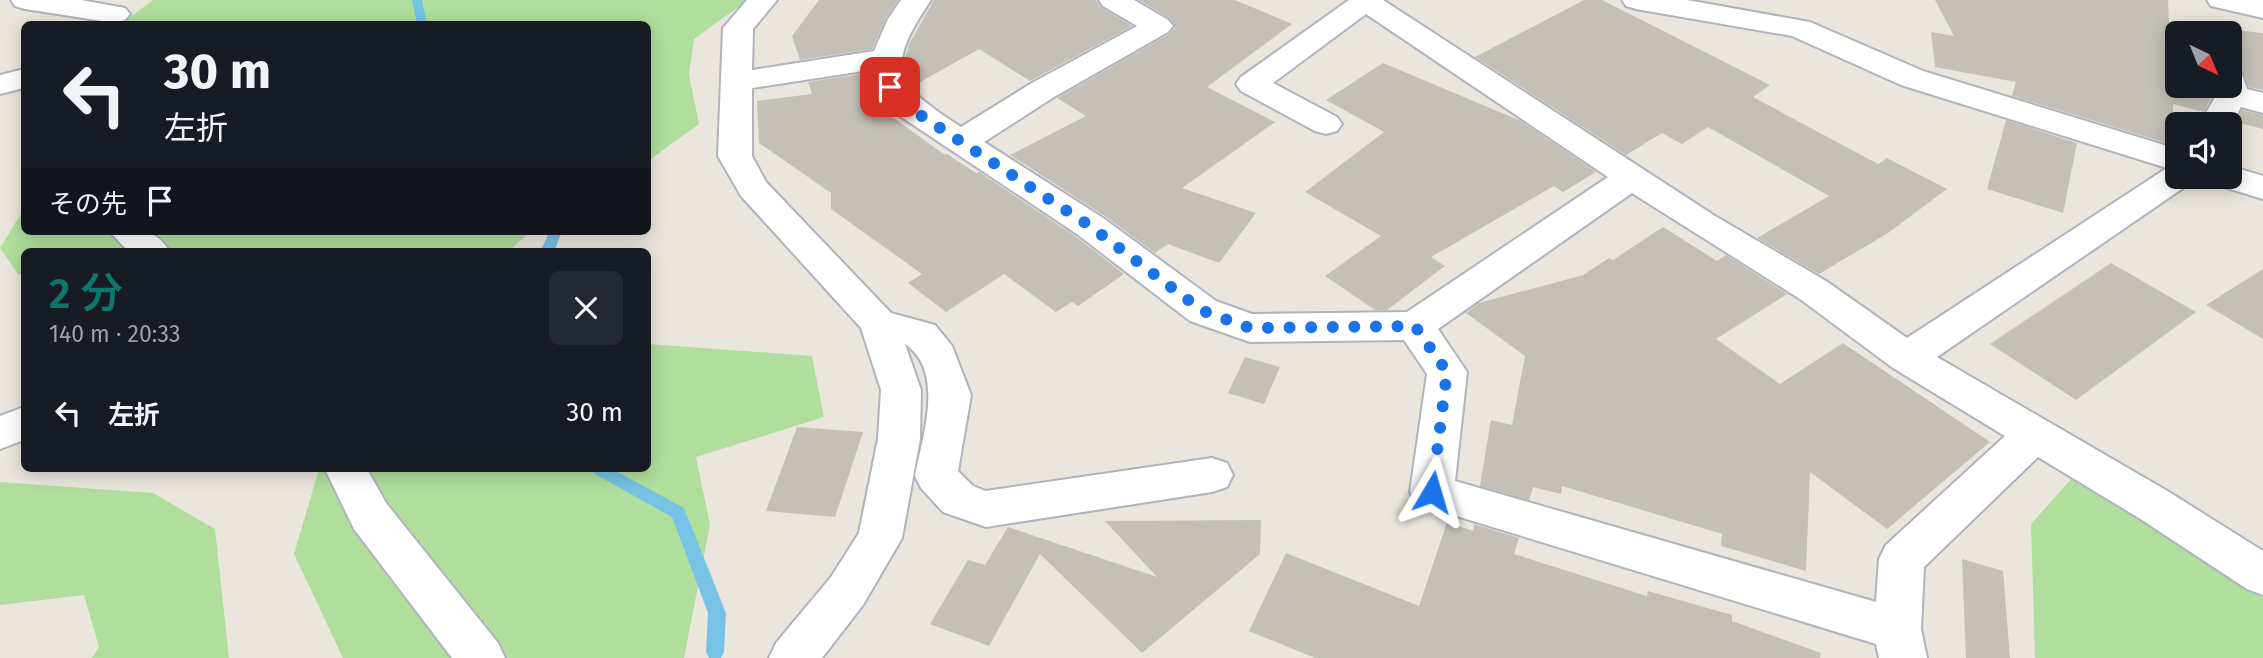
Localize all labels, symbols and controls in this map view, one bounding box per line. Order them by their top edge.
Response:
north arrow [2165,21,2242,98]
map controls [2165,21,2242,189]
text: 30 m [164,42,271,101]
icon: left [49,49,140,140]
pin [860,57,920,117]
icon: arrive [871,68,909,106]
text: 左折 [164,109,228,147]
button: sound [2165,112,2242,189]
icon: arrive [141,182,179,220]
text: その先 [49,189,127,220]
text: 2 分 [49,269,123,319]
button: close [549,271,623,345]
text: 140 m · 20:33 [49,320,180,348]
icon: left [49,394,87,432]
text: 30 m [566,397,623,428]
text: 左折 [108,400,160,431]
position arrow [1395,455,1469,529]

